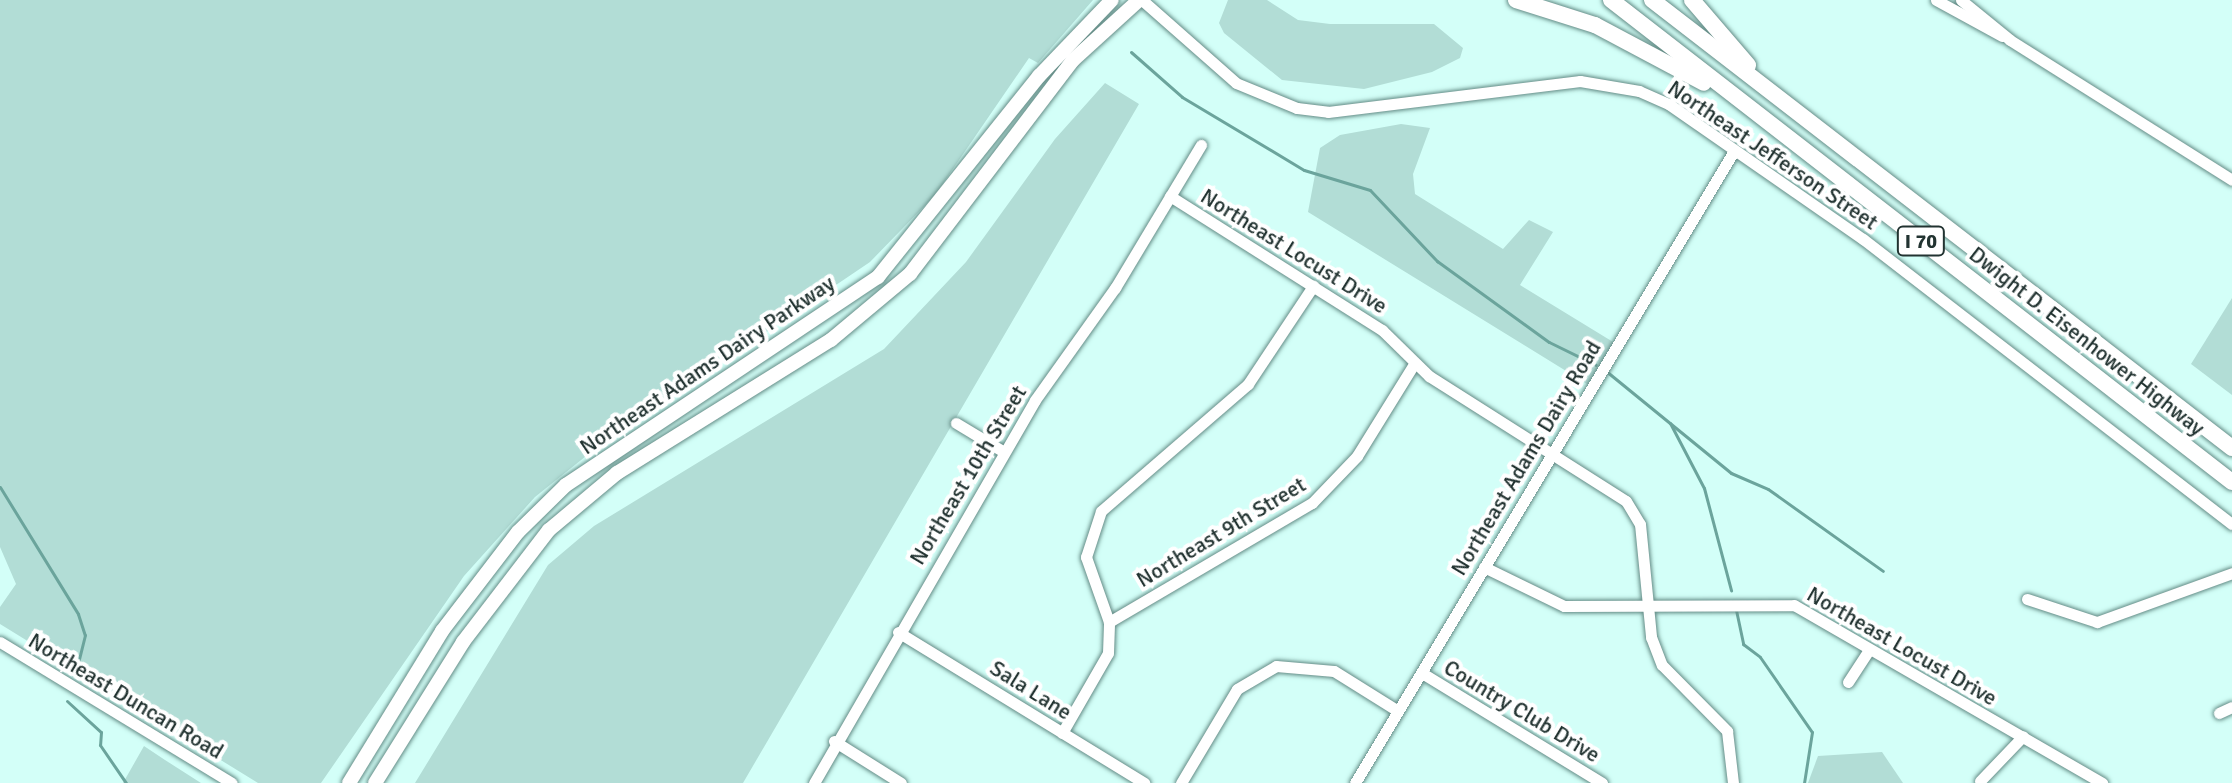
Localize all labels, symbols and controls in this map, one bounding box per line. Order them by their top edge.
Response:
street label: Northeast Jefferson Street [1663,75,1883,235]
street label: Northeast Locust Drive [1196,183,1392,319]
road number: I 70 [1895,225,1947,257]
street label: Dwight D. Eisenhower Highway [1964,241,2210,441]
street label: Northeast Adams Dairy Parkway [575,270,839,460]
street label: Northeast Adams Dairy Road [1445,336,1607,580]
street label: Northeast 10th Street [904,381,1032,569]
street label: Northeast 9th Street [1132,471,1310,593]
street label: Northeast Locust Drive [1802,581,2002,711]
street label: Northeast Duncan Road [24,627,228,765]
street label: Country Club Drive [1439,654,1605,768]
street label: Sala Lane [985,655,1077,725]

